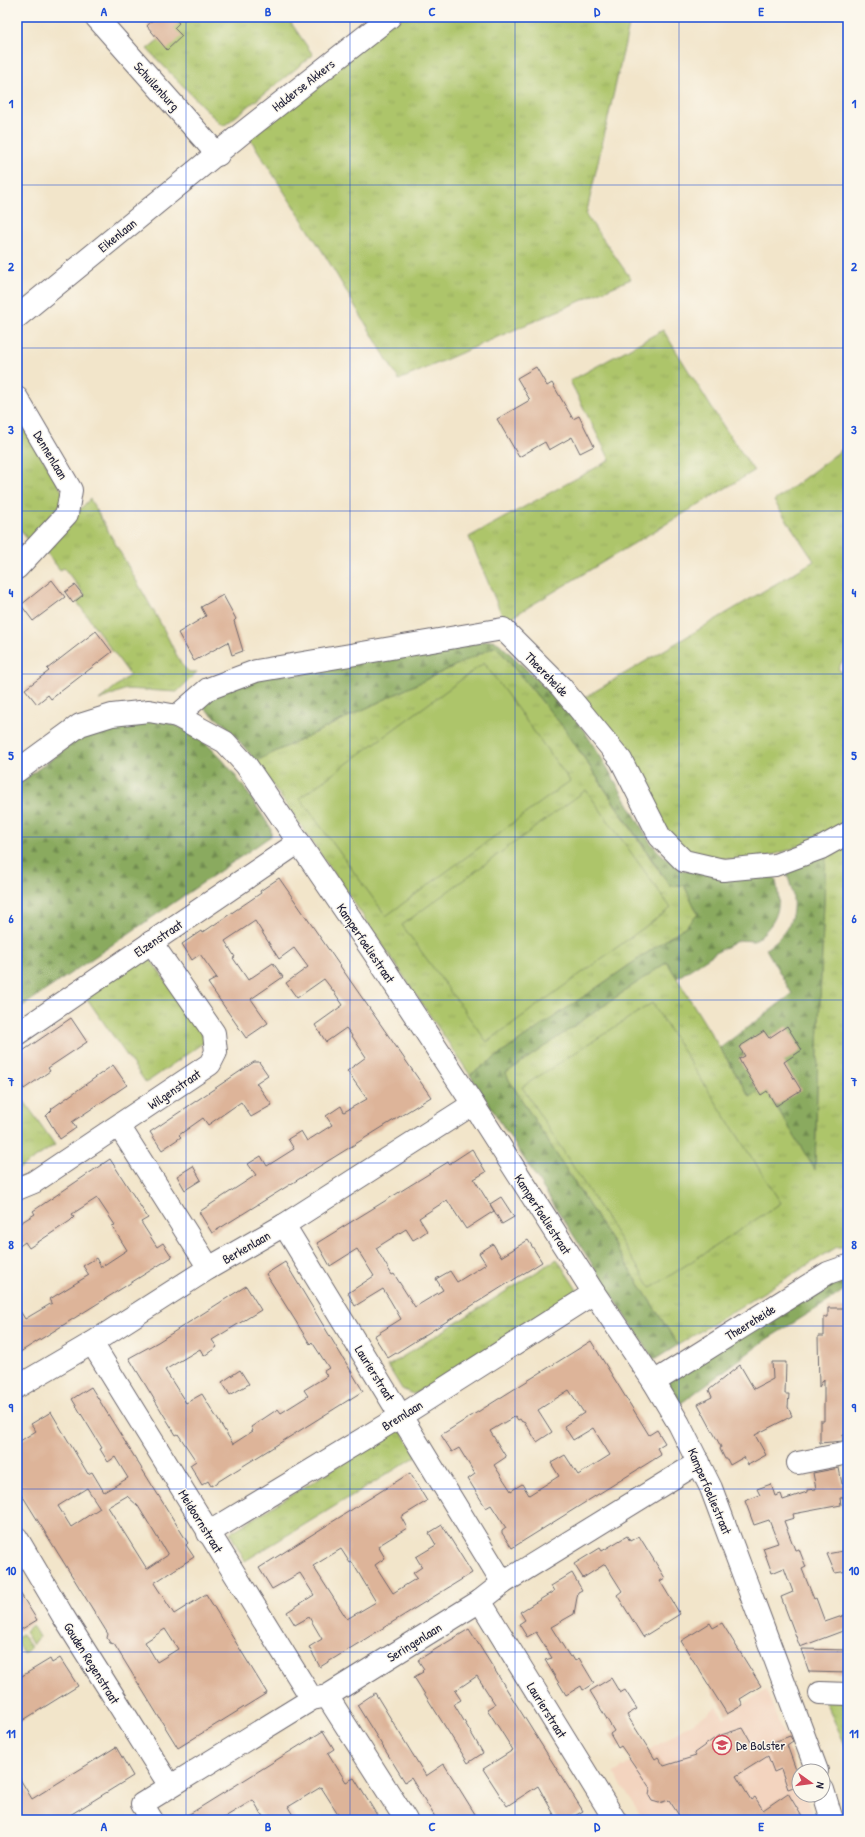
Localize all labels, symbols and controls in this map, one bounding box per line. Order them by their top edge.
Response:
text: A [101,2,108,20]
text: B [265,2,272,20]
text: C [428,2,436,20]
text: D [594,2,601,20]
text: E [758,2,764,20]
street label: Halderse Akkers [268,55,338,115]
street label: Schuilenburg [130,58,184,115]
text: 1 [9,94,14,112]
text: 1 [852,94,857,112]
street label: Eikenlaan [94,214,140,256]
text: 2 [8,257,15,275]
text: 2 [851,257,858,275]
text: 3 [8,420,14,438]
text: 3 [851,420,857,438]
street label: Dennenlaan [29,427,73,483]
text: 4 [9,583,14,601]
text: 4 [852,583,857,601]
street label: Theereheide [521,648,573,700]
text: 5 [8,746,14,764]
text: 5 [851,746,857,764]
street label: Kamperfoeliestraat [333,900,400,987]
text: 6 [8,909,14,927]
text: 6 [851,909,857,927]
street label: Elzenstraat [130,915,186,961]
street label: Wilgenstraat [144,1064,204,1113]
text: 7 [7,1072,15,1090]
text: 7 [850,1072,858,1090]
street label: Kamperfoeliestraat [510,1170,576,1258]
street label: Berkenlaan [219,1226,273,1268]
text: 8 [8,1235,14,1253]
text: 8 [851,1235,857,1253]
street label: Theereheide [722,1300,778,1344]
street label: Laurierstraat [351,1342,399,1405]
street label: Bremlaan [378,1395,426,1435]
text: 9 [9,1398,14,1416]
text: 9 [852,1398,857,1416]
street label: Kamperfoeliestraat [684,1445,737,1537]
street label: Meidoornstraat [174,1486,228,1556]
text: 10 [6,1561,16,1579]
text: 10 [849,1561,859,1579]
street label: Seringenlaan [383,1618,445,1666]
street label: Gouden Regenstraat [60,1619,125,1708]
street label: Laurierstraat [523,1679,571,1742]
text: 11 [6,1724,16,1742]
text: 11 [849,1724,859,1742]
school or university icon: De Bolster [711,1734,733,1756]
place label: De Bolster [736,1736,785,1754]
north arrow [791,1763,831,1803]
text: N [813,1781,828,1790]
text: A [101,1817,108,1835]
text: B [265,1817,272,1835]
text: C [428,1817,436,1835]
text: D [594,1817,601,1835]
text: E [758,1817,764,1835]

